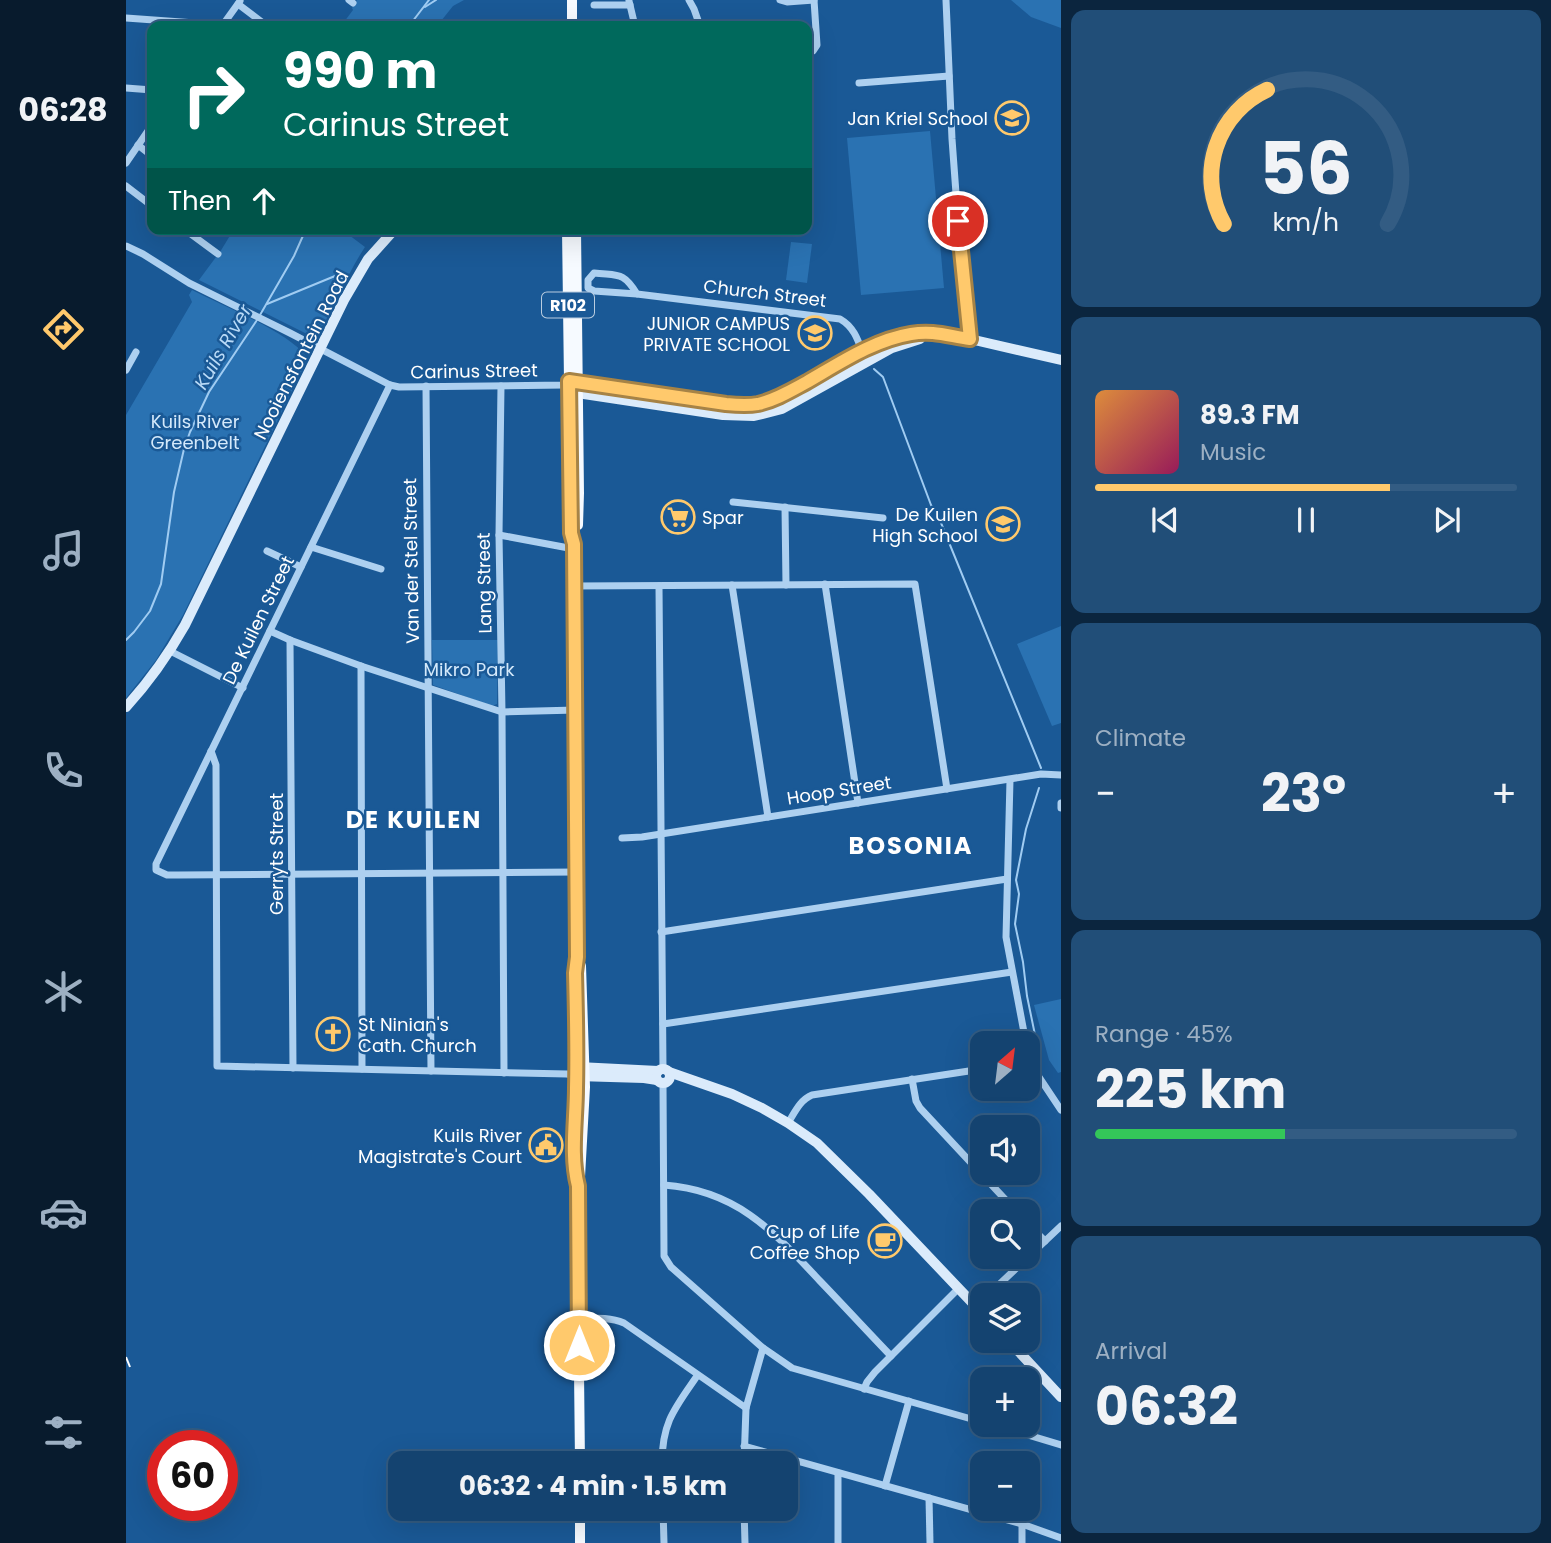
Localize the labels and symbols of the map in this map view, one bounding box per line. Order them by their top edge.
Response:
school or university icon: Jan Kriel School [993,99,1031,137]
place label: Jan Kriel School [847,106,988,131]
pin [928,191,988,251]
street label: Nooiensfontein Road [248,266,354,444]
street label: Church Street [702,273,828,313]
road number: R102 [542,292,594,318]
water label: Kuils River [188,299,259,395]
place label: JUNIOR CAMPUS PRIVATE SCHOOL [643,311,790,357]
school or university icon: JUNIOR CAMPUS PRIVATE SCHOOL [796,314,834,352]
street label: Carinus Street [410,357,538,385]
park label: Kuils River Greenbelt [151,409,240,455]
street label: Van der Stel Street [397,478,425,644]
supermarket icon: Spar [659,498,697,536]
place label: De Kuilen High School [872,502,978,548]
place label: Spar [702,505,744,530]
school or university icon: De Kuilen High School [984,505,1022,543]
street label: Lang Street [471,532,497,634]
street label: De Kuilen Street [216,552,300,688]
park label: Mikro Park [424,657,515,682]
street label: Hoop Street [785,769,893,811]
street label: Gerryts Street [264,793,289,915]
district label: DE KUILEN [346,803,482,836]
district label: BOSONIA [848,829,974,862]
place label: St Ninian's Cath. Church [358,1012,477,1058]
church icon: St Ninian's Cath. Church [314,1015,352,1053]
north arrow [970,1031,1040,1101]
place label: Kuils River Magistrate's Court [358,1123,522,1169]
public building icon: Kuils River Magistrate's Court [527,1126,565,1164]
place label: Cup of Life Coffee Shop [750,1219,860,1265]
cafe icon: Cup of Life Coffee Shop [866,1222,904,1260]
position arrow [542,1308,616,1382]
speed limit sign: 60 [147,1430,238,1521]

